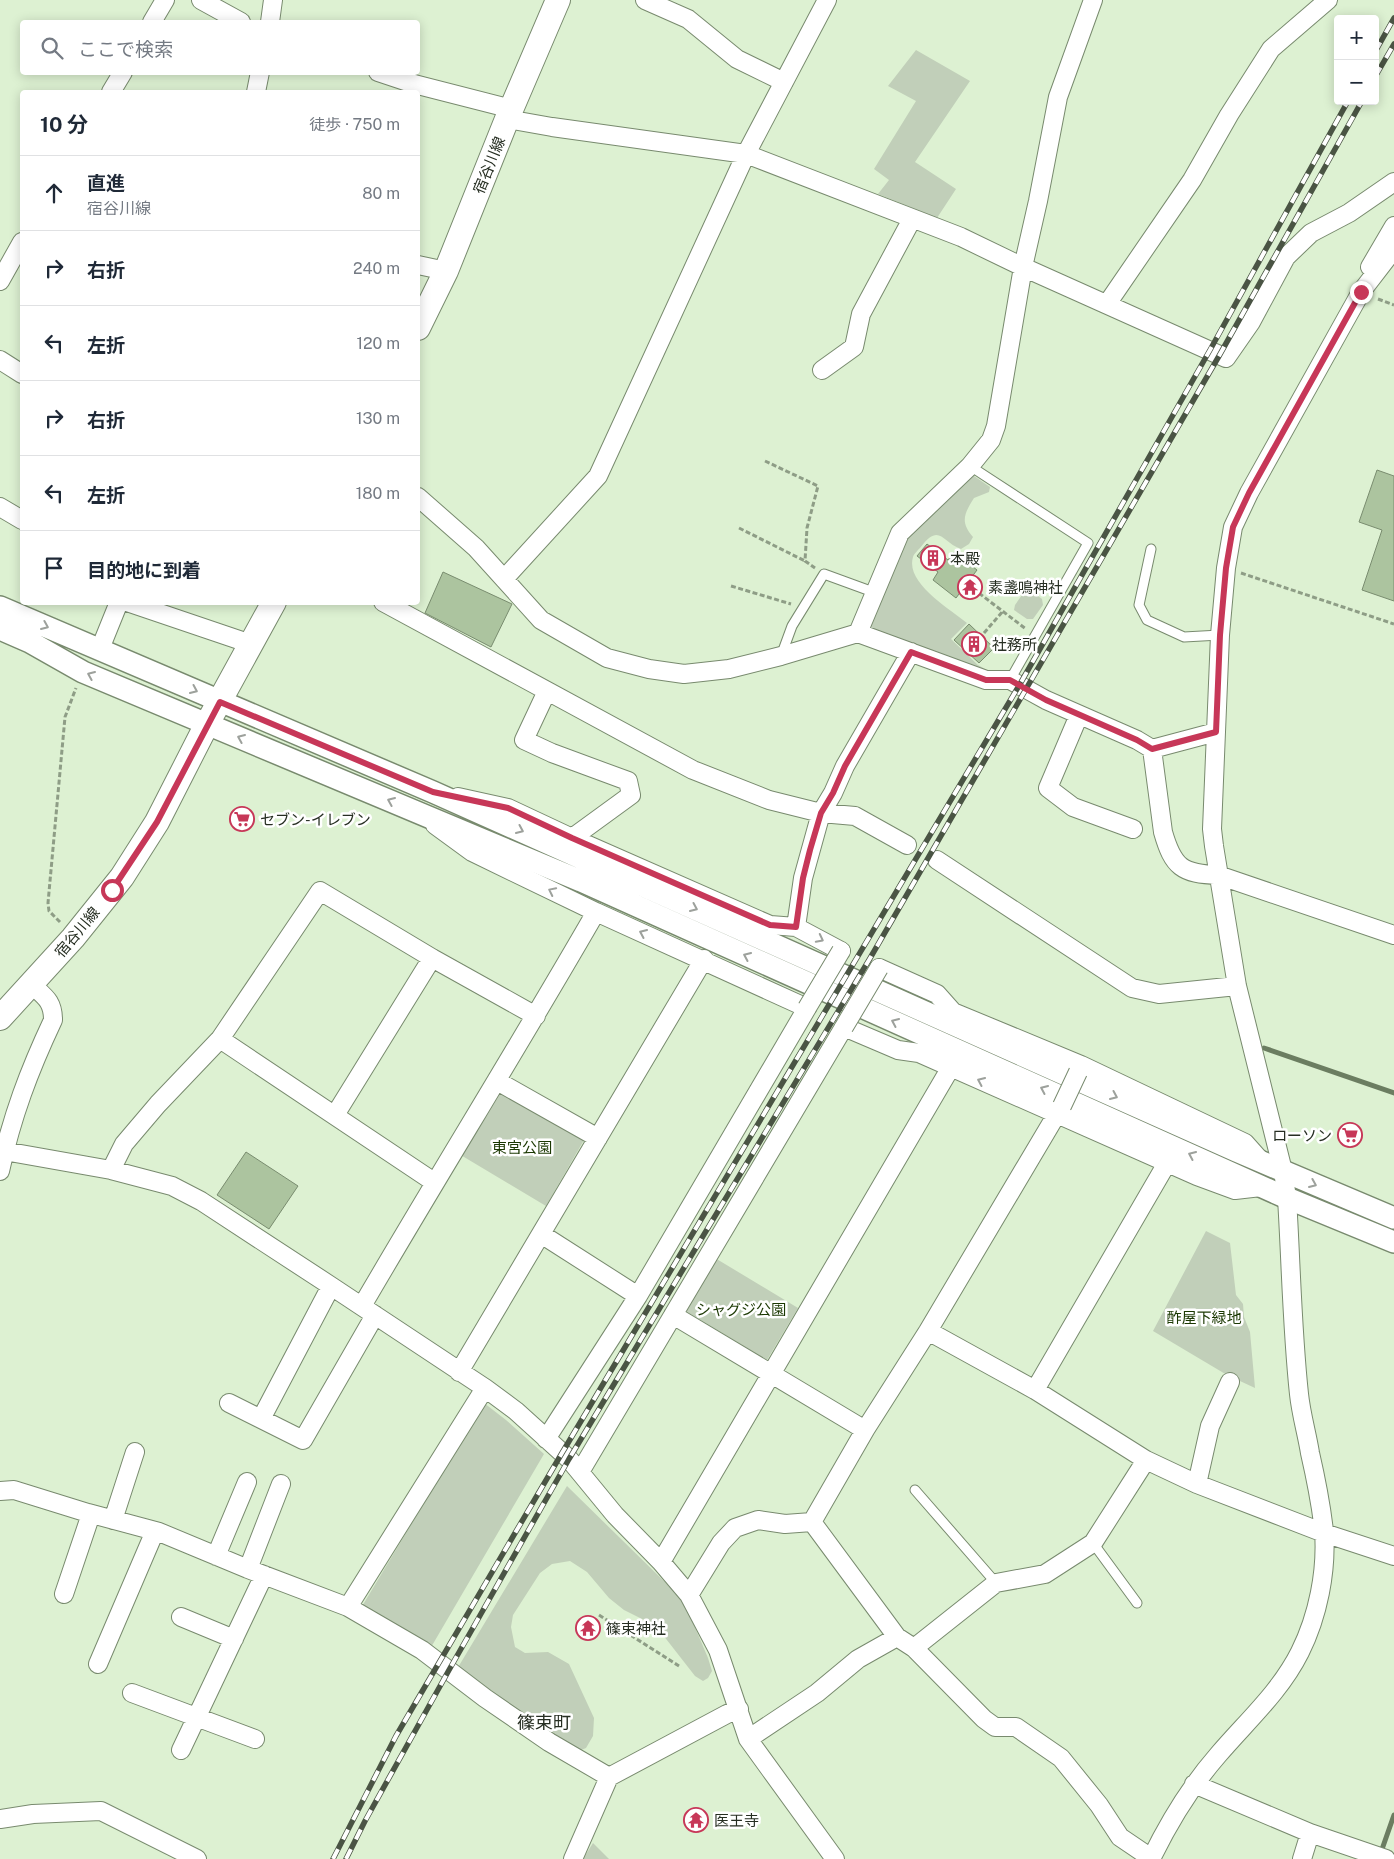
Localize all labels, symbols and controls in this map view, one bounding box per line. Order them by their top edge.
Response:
map controls [1334,15,1379,105]
button: + [1334,15,1379,60]
search box [20,20,420,75]
icon: search [38,34,66,62]
text: ここで検索 [78,38,173,60]
button: − [1334,60,1379,105]
text: 10 分 [40,112,88,137]
text: 徒歩 · 750 m [309,115,400,134]
street label: 宿谷川線 [470,134,508,196]
text: 直進 [87,172,125,194]
icon: ahead [40,179,68,207]
text: 80 m [362,184,400,203]
text: 宿谷川線 [87,199,151,218]
icon: right [40,254,68,282]
text: 右折 [87,259,125,281]
text: 240 m [353,259,400,278]
route end [1350,281,1373,304]
icon: left [40,329,68,357]
text: 左折 [87,334,125,356]
text: 120 m [356,334,400,353]
icon: right [40,404,68,432]
text: 右折 [87,409,125,431]
text: 130 m [356,409,400,428]
icon: left [40,479,68,507]
text: 左折 [87,484,125,506]
text: 180 m [356,484,400,503]
building icon: 本殿 [920,545,946,571]
place label: 本殿 [950,550,980,567]
icon: arrive [40,554,68,582]
text: 目的地に到着 [87,559,201,581]
temple icon: 素盞鳴神社 [957,574,983,600]
place label: 素盞鳴神社 [988,579,1063,596]
one-way arrow [40,619,49,630]
building icon: 社務所 [961,631,987,657]
place label: 社務所 [992,636,1037,653]
one-way arrow [87,671,96,681]
one-way arrow [189,684,198,695]
one-way arrow [237,734,246,745]
one-way arrow [387,797,395,807]
supermarket icon: セブン-イレブン [229,806,255,832]
place label: セブン-イレブン [260,811,371,828]
one-way arrow [515,824,524,835]
route start [101,879,124,902]
one-way arrow [548,886,557,897]
one-way arrow [689,901,698,912]
street label: 宿谷川線 [51,904,103,960]
one-way arrow [639,928,648,939]
one-way arrow [815,933,824,943]
one-way arrow [743,951,752,962]
one-way arrow [891,1018,900,1029]
one-way arrow [977,1076,986,1087]
one-way arrow [1040,1084,1049,1095]
one-way arrow [1109,1090,1118,1101]
supermarket icon: ローソン [1337,1122,1363,1148]
place label: ローソン [1272,1127,1332,1144]
park label: 東宮公園 [492,1139,552,1156]
one-way arrow [1188,1151,1197,1162]
one-way arrow [1308,1178,1317,1188]
park label: シャグジ公園 [696,1301,786,1318]
park label: 酢屋下緑地 [1166,1309,1242,1326]
temple icon: 篠束神社 [575,1615,601,1641]
place label: 篠束神社 [606,1620,666,1637]
district label: 篠束町 [517,1712,571,1733]
temple icon: 医王寺 [683,1807,709,1833]
place label: 医王寺 [714,1812,759,1829]

